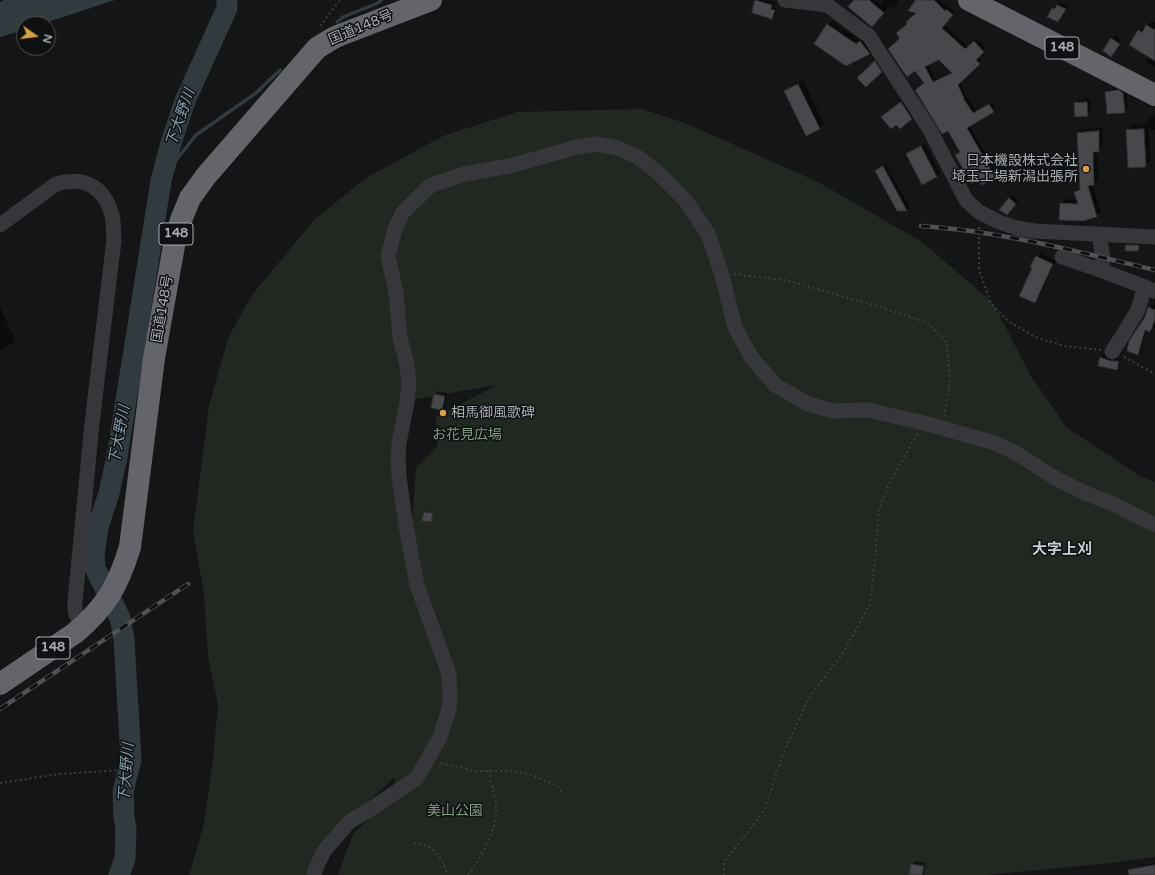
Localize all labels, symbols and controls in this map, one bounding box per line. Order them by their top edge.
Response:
street label: 国道148号 [326,7,396,49]
north arrow [16,16,56,56]
text: N [40,33,55,45]
road number: 148 [1045,37,1079,59]
water label: 下大野川 [163,87,199,149]
place label: 日本機設株式会社 埼玉工場新潟出張所 [952,153,1078,186]
marker: 日本機設株式会社 埼玉工場新潟出張所 [1081,164,1091,174]
road number: 148 [159,223,193,245]
street label: 国道148号 [149,274,177,344]
water label: 下大野川 [106,404,134,466]
place label: 相馬御風歌碑 [451,405,535,421]
marker: 相馬御風歌碑 [438,408,448,418]
park label: お花見広場 [432,427,502,443]
district label: 大字上刈 [1032,541,1092,559]
road number: 148 [36,637,70,659]
water label: 下大野川 [116,742,138,804]
park label: 美山公園 [427,803,483,819]

